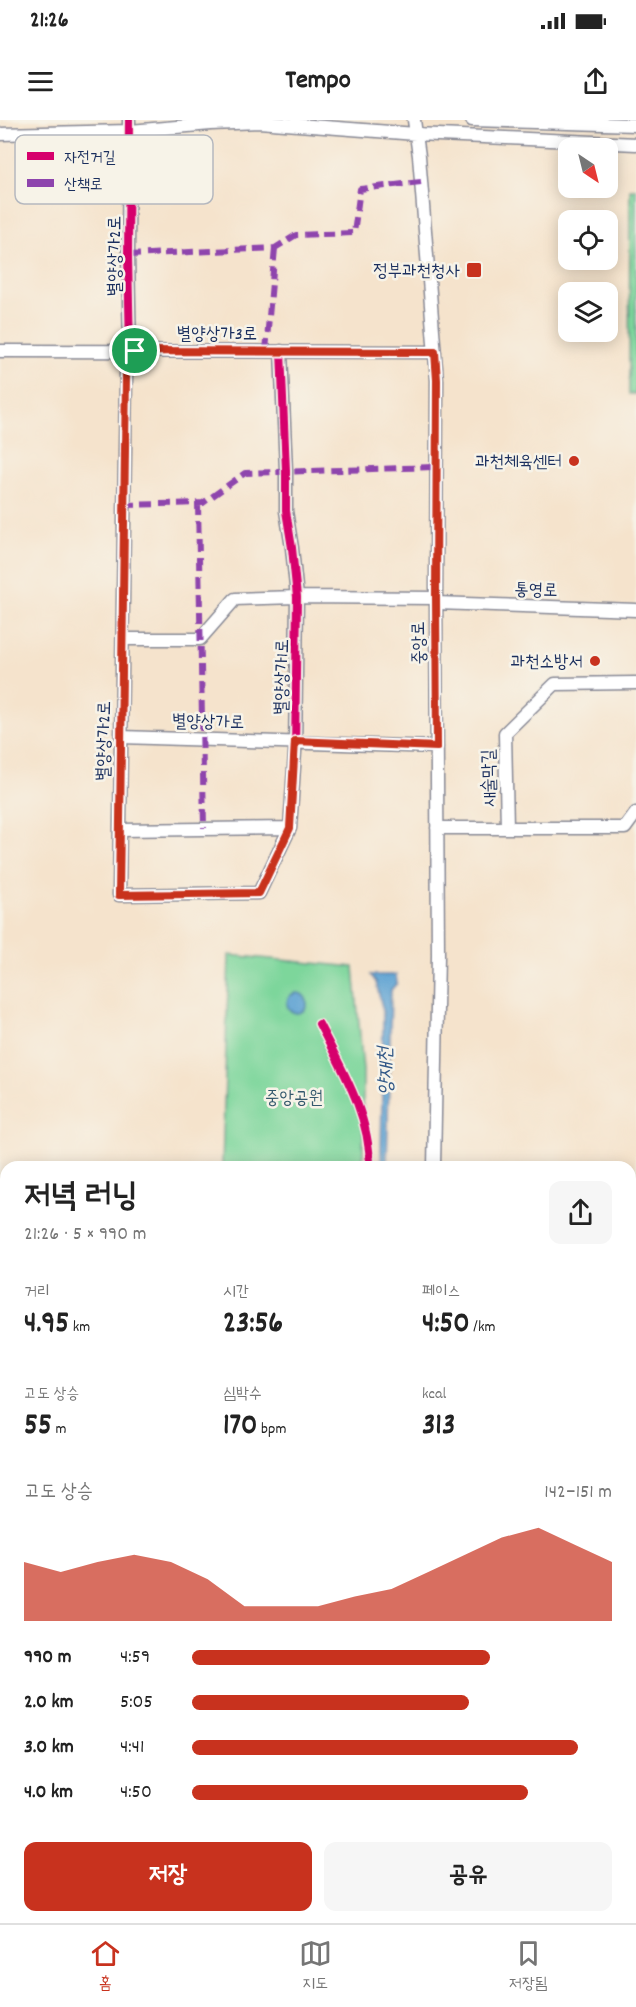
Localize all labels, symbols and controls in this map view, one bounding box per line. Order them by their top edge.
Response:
text: 21:26 [30,6,68,37]
text: Tempo [285,62,351,101]
icon: menu [24,65,57,98]
icon: share [579,65,612,98]
legend [15,135,213,204]
north arrow [558,138,618,198]
map controls [558,138,618,342]
text: 자전거길 [64,147,116,170]
text: 산책로 [64,174,103,197]
button: locate [558,210,618,270]
street label: 별양상가2로 [104,216,129,296]
place label: 정부과천청사 [373,260,461,285]
marker: 정부과천청사 [465,261,483,279]
button: layers [558,282,618,342]
street label: 별양상가3로 [177,323,257,348]
pin [109,325,160,376]
icon: arrive [118,334,151,367]
place label: 과천체육센터 [475,451,562,476]
marker: 과천체육센터 [567,454,581,468]
street label: 통영로 [514,578,558,605]
street label: 중앙로 [408,621,433,665]
street label: 별양상가1로 [270,639,297,715]
place label: 과천소방서 [511,651,583,676]
marker: 과천소방서 [588,654,602,668]
street label: 별양상가2로 [92,701,119,781]
street label: 별양상가로 [172,710,244,737]
street label: 새술막길 [477,748,504,807]
water label: 양재천 [373,1045,401,1095]
park label: 중앙공원 [265,1087,323,1112]
text: 저녁 러닝 [24,1175,138,1222]
button: share [549,1181,612,1244]
text: 21:26 · 5 × 990 m [24,1221,146,1249]
text: 거리 [24,1281,50,1304]
text: 시간 [223,1281,249,1304]
text: 페이스 [422,1281,461,1304]
text: 4.95 [24,1304,69,1347]
text: 23:56 [223,1304,283,1347]
text: 4:50 [422,1304,470,1347]
text: km [69,1316,90,1339]
text: /km [470,1316,495,1339]
text: 고도 상승 [24,1383,79,1406]
text: 심박수 [223,1383,262,1406]
text: kcal [422,1383,446,1406]
text: 55 [24,1406,52,1449]
text: 170 [223,1406,257,1449]
text: 313 [422,1406,455,1449]
text: m [52,1418,66,1441]
text: bpm [257,1418,286,1441]
text: 고도 상승 [24,1479,93,1507]
text: 142–151 m [544,1479,612,1507]
text: 990 m [24,1644,72,1672]
text: 4:59 [120,1644,150,1672]
text: 2.0 km [24,1689,73,1717]
text: 5:05 [120,1689,153,1717]
text: 3.0 km [24,1734,74,1762]
text: 4:41 [120,1734,144,1762]
text: 4.0 km [24,1779,73,1807]
text: 4:50 [120,1779,152,1807]
button: 저장 [24,1842,312,1911]
button: 공유 [324,1842,612,1911]
tab: 홈 [89,1937,122,1996]
tab: 지도 [299,1937,332,1996]
tab: 저장됨 [509,1937,547,1996]

